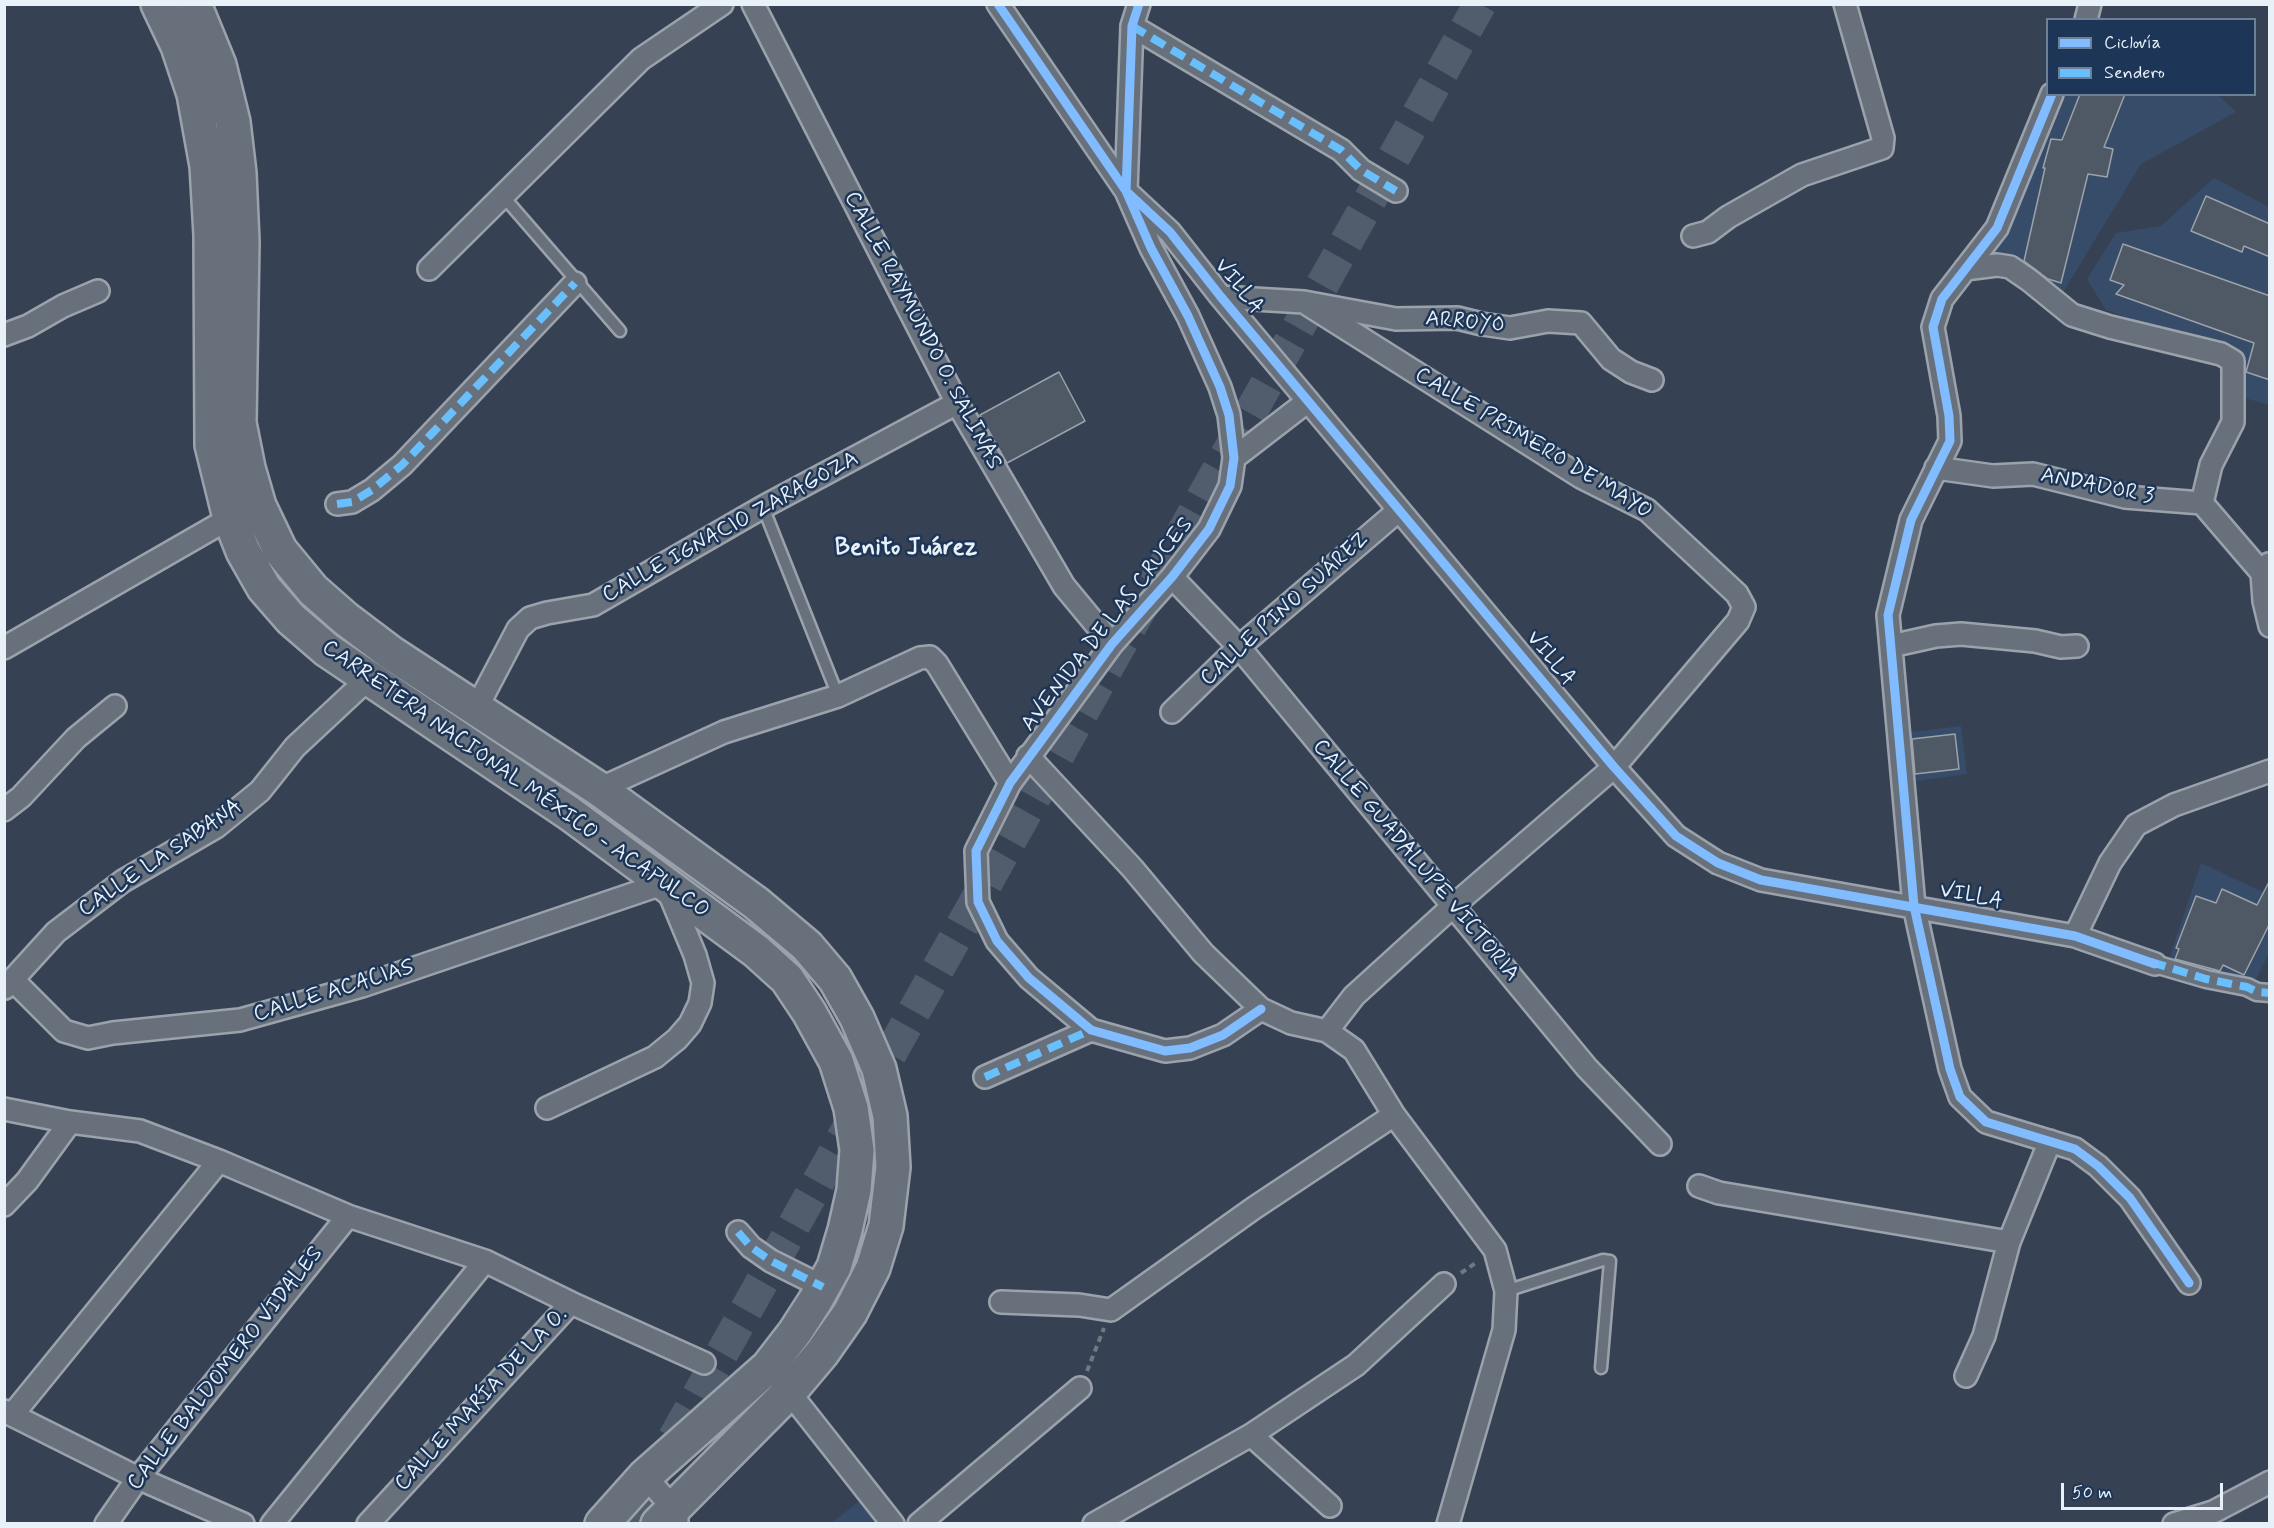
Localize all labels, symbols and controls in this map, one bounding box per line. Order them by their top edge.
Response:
legend [2046,18,2256,96]
text: Ciclovía [2104,31,2161,55]
text: Sendero [2104,61,2165,85]
street label: CALLE RAYMUNDO O. SALINAS [837,187,1007,475]
street label: VILLA [1208,254,1268,320]
street label: ARROYO [1424,306,1506,340]
street label: CALLE PRIMERO DE MAYO [1409,362,1657,526]
street label: CALLE IGNACIO ZARAGOZA [598,446,864,610]
street label: ANDADOR 3 [2038,463,2156,511]
street label: AVENIDA DE LAS CRUCES [1016,513,1200,737]
street label: CALLE PINO SUÁREZ [1196,528,1374,692]
district label: Benito Juárez [835,535,977,563]
street label: VILLA [1519,626,1581,692]
street label: CARRETERA NACIONAL MÉXICO - ACAPULCO [316,635,714,925]
street label: CALLE GUADALUPE VICTORIA [1306,735,1524,987]
street label: CALLE LA SABANA [74,794,248,924]
street label: VILLA [1937,878,2005,916]
street label: CALLE ACACIAS [251,955,417,1029]
street label: CALLE BALDOMERO VIDALES [123,1242,329,1496]
street label: CALLE MARÍA DE LA O. [390,1303,574,1497]
scale bar [2064,1471,2226,1509]
text: 50 m [2072,1481,2112,1505]

